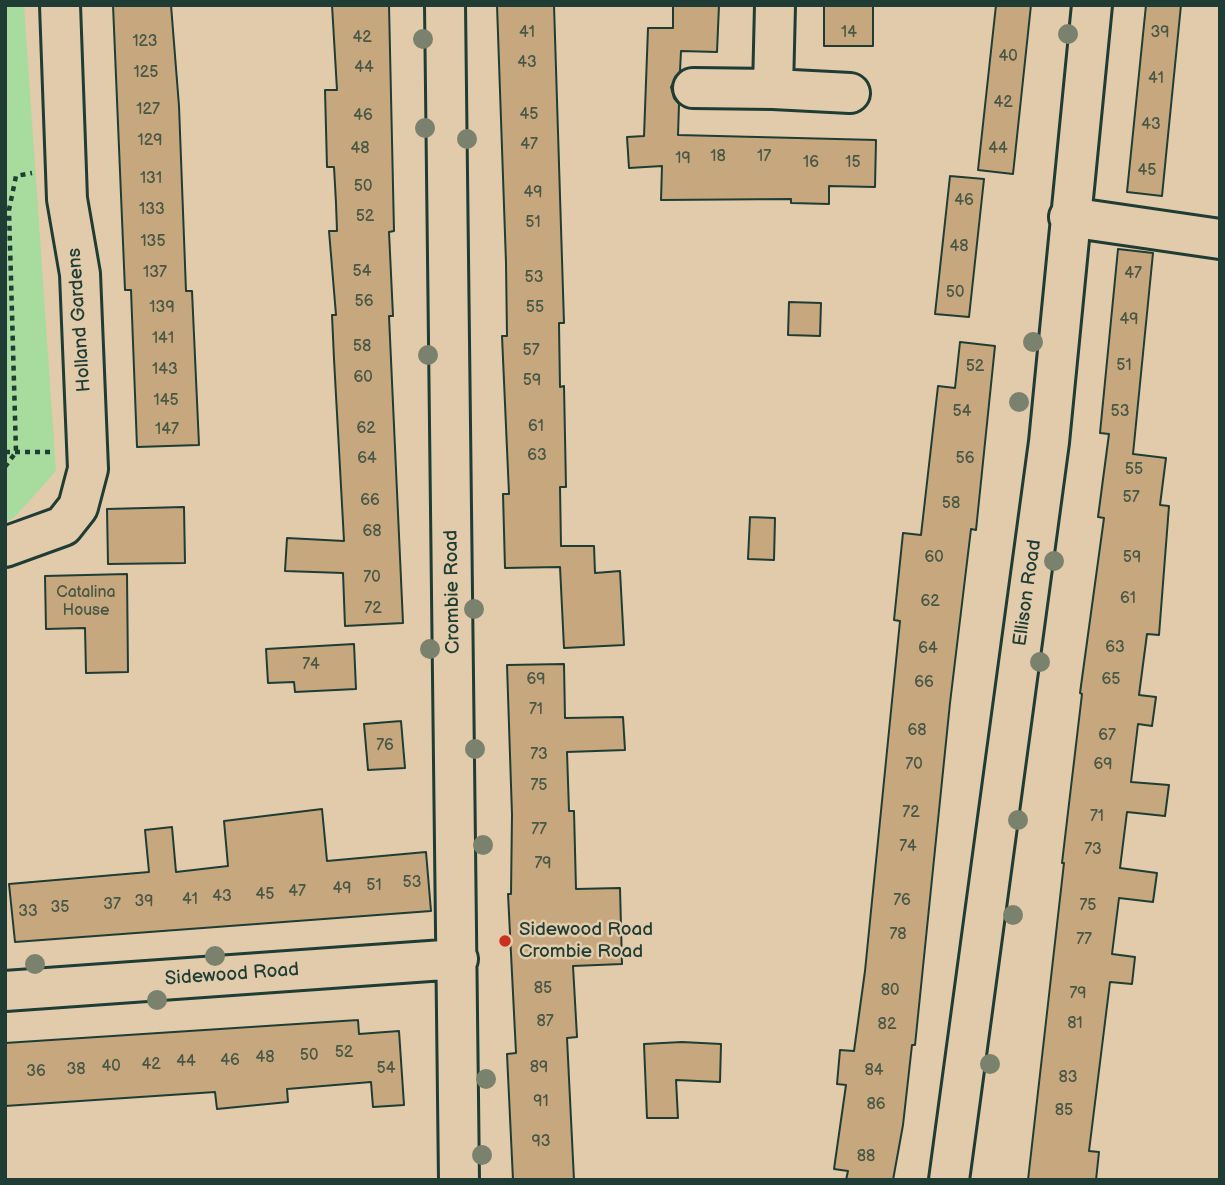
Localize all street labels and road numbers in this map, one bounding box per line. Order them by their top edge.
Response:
street label: Holland Gardens [64,247,96,393]
street label: Crombie Road [441,530,465,654]
street label: Ellison Road [1009,538,1047,648]
street label: Sidewood Road [164,959,300,991]

